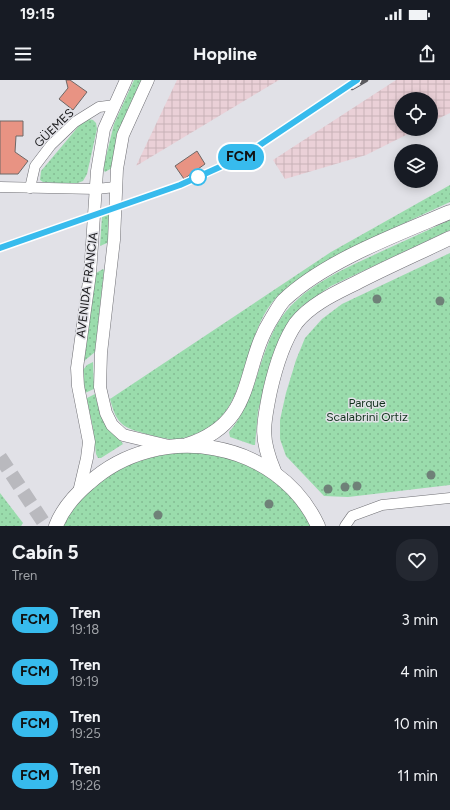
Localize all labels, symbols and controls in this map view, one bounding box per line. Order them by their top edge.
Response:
text: 19:15 [20,5,55,23]
icon: menu [12,43,34,65]
text: Hopline [193,43,257,65]
icon: share [416,43,438,65]
map controls [394,92,438,188]
button: locate [394,92,438,136]
street label: GÜEMES [31,106,77,150]
line badge: FCM [218,144,264,170]
button: layers [394,144,438,188]
text: FCM [226,148,256,165]
unlabelled marker [189,168,207,186]
street label: AVENIDA FRANCIA [74,231,100,339]
park label: Parque Scalabrini Ortiz [326,396,408,424]
button: heart [396,539,438,581]
text: Cabín 5 [12,541,79,564]
text: Tren [12,568,37,583]
text: Tren [70,604,101,622]
text: FCM [20,611,50,628]
text: 3 min [402,611,438,629]
text: 19:18 [70,622,99,637]
text: Tren [70,656,101,674]
text: FCM [20,663,50,680]
text: 4 min [400,663,438,681]
text: 19:19 [70,674,99,689]
text: Tren [70,708,101,726]
text: FCM [20,715,50,732]
text: 10 min [394,715,438,733]
text: 19:25 [70,726,101,741]
text: Tren [70,760,101,778]
text: FCM [20,767,50,784]
text: 11 min [397,767,438,785]
text: 19:26 [70,778,101,793]

